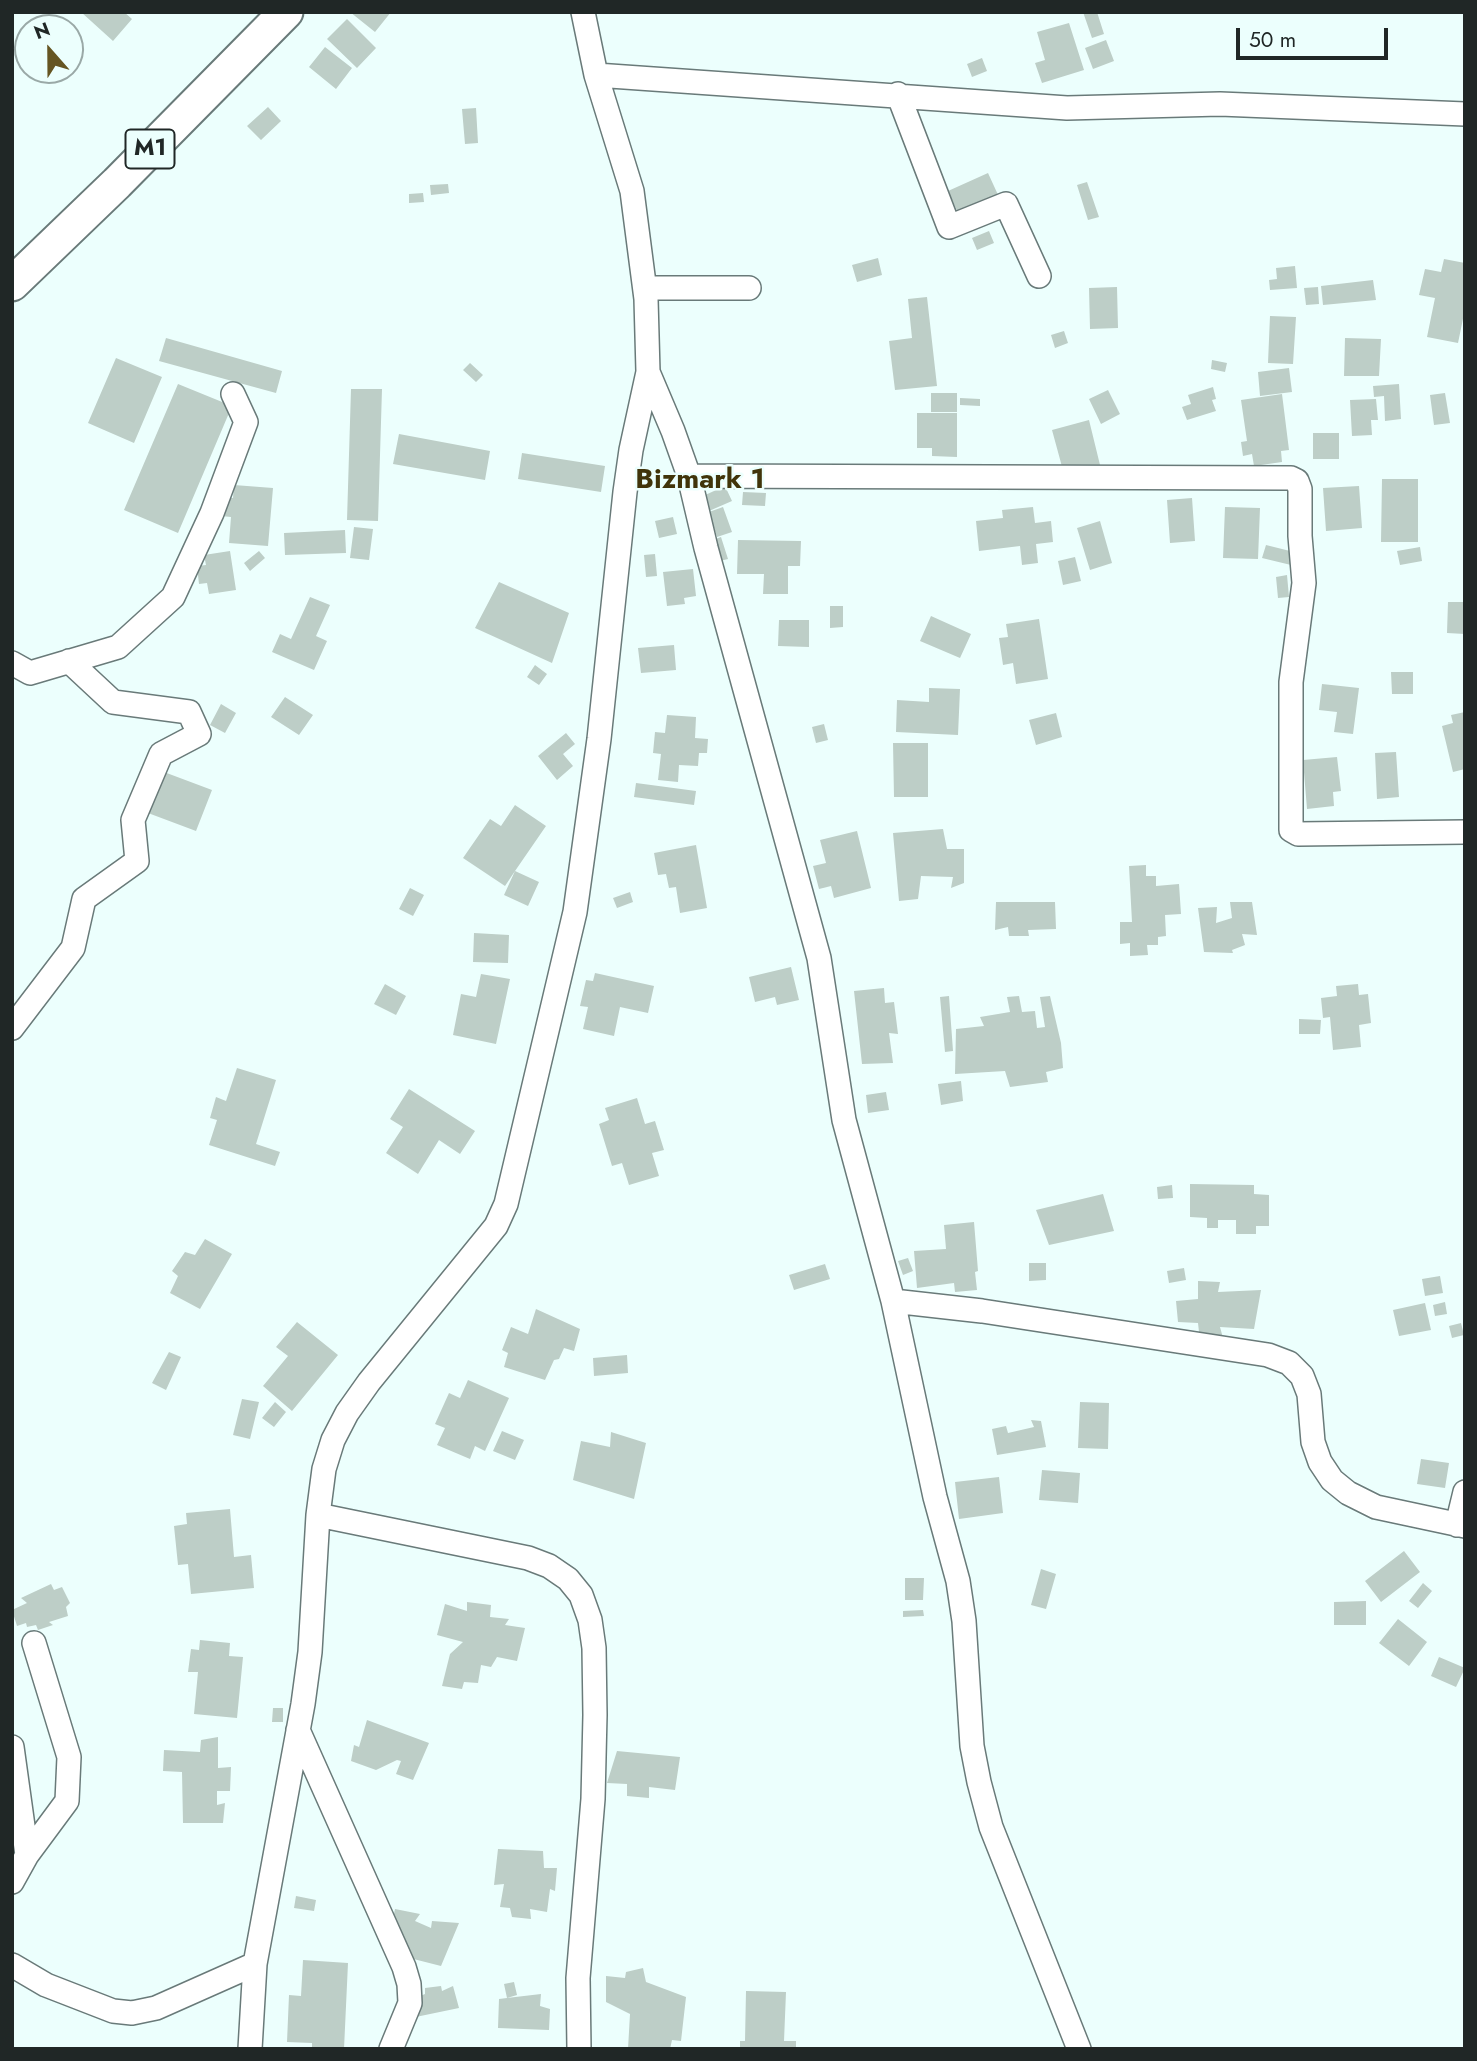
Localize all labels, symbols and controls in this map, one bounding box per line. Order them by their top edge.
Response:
north arrow [14,14,84,84]
scale bar [1239,14,1391,58]
text: N [30,15,54,46]
text: 50 m [1249,25,1296,55]
road number: M1 [125,130,174,168]
district label: Bizmark 1 [635,464,765,498]

